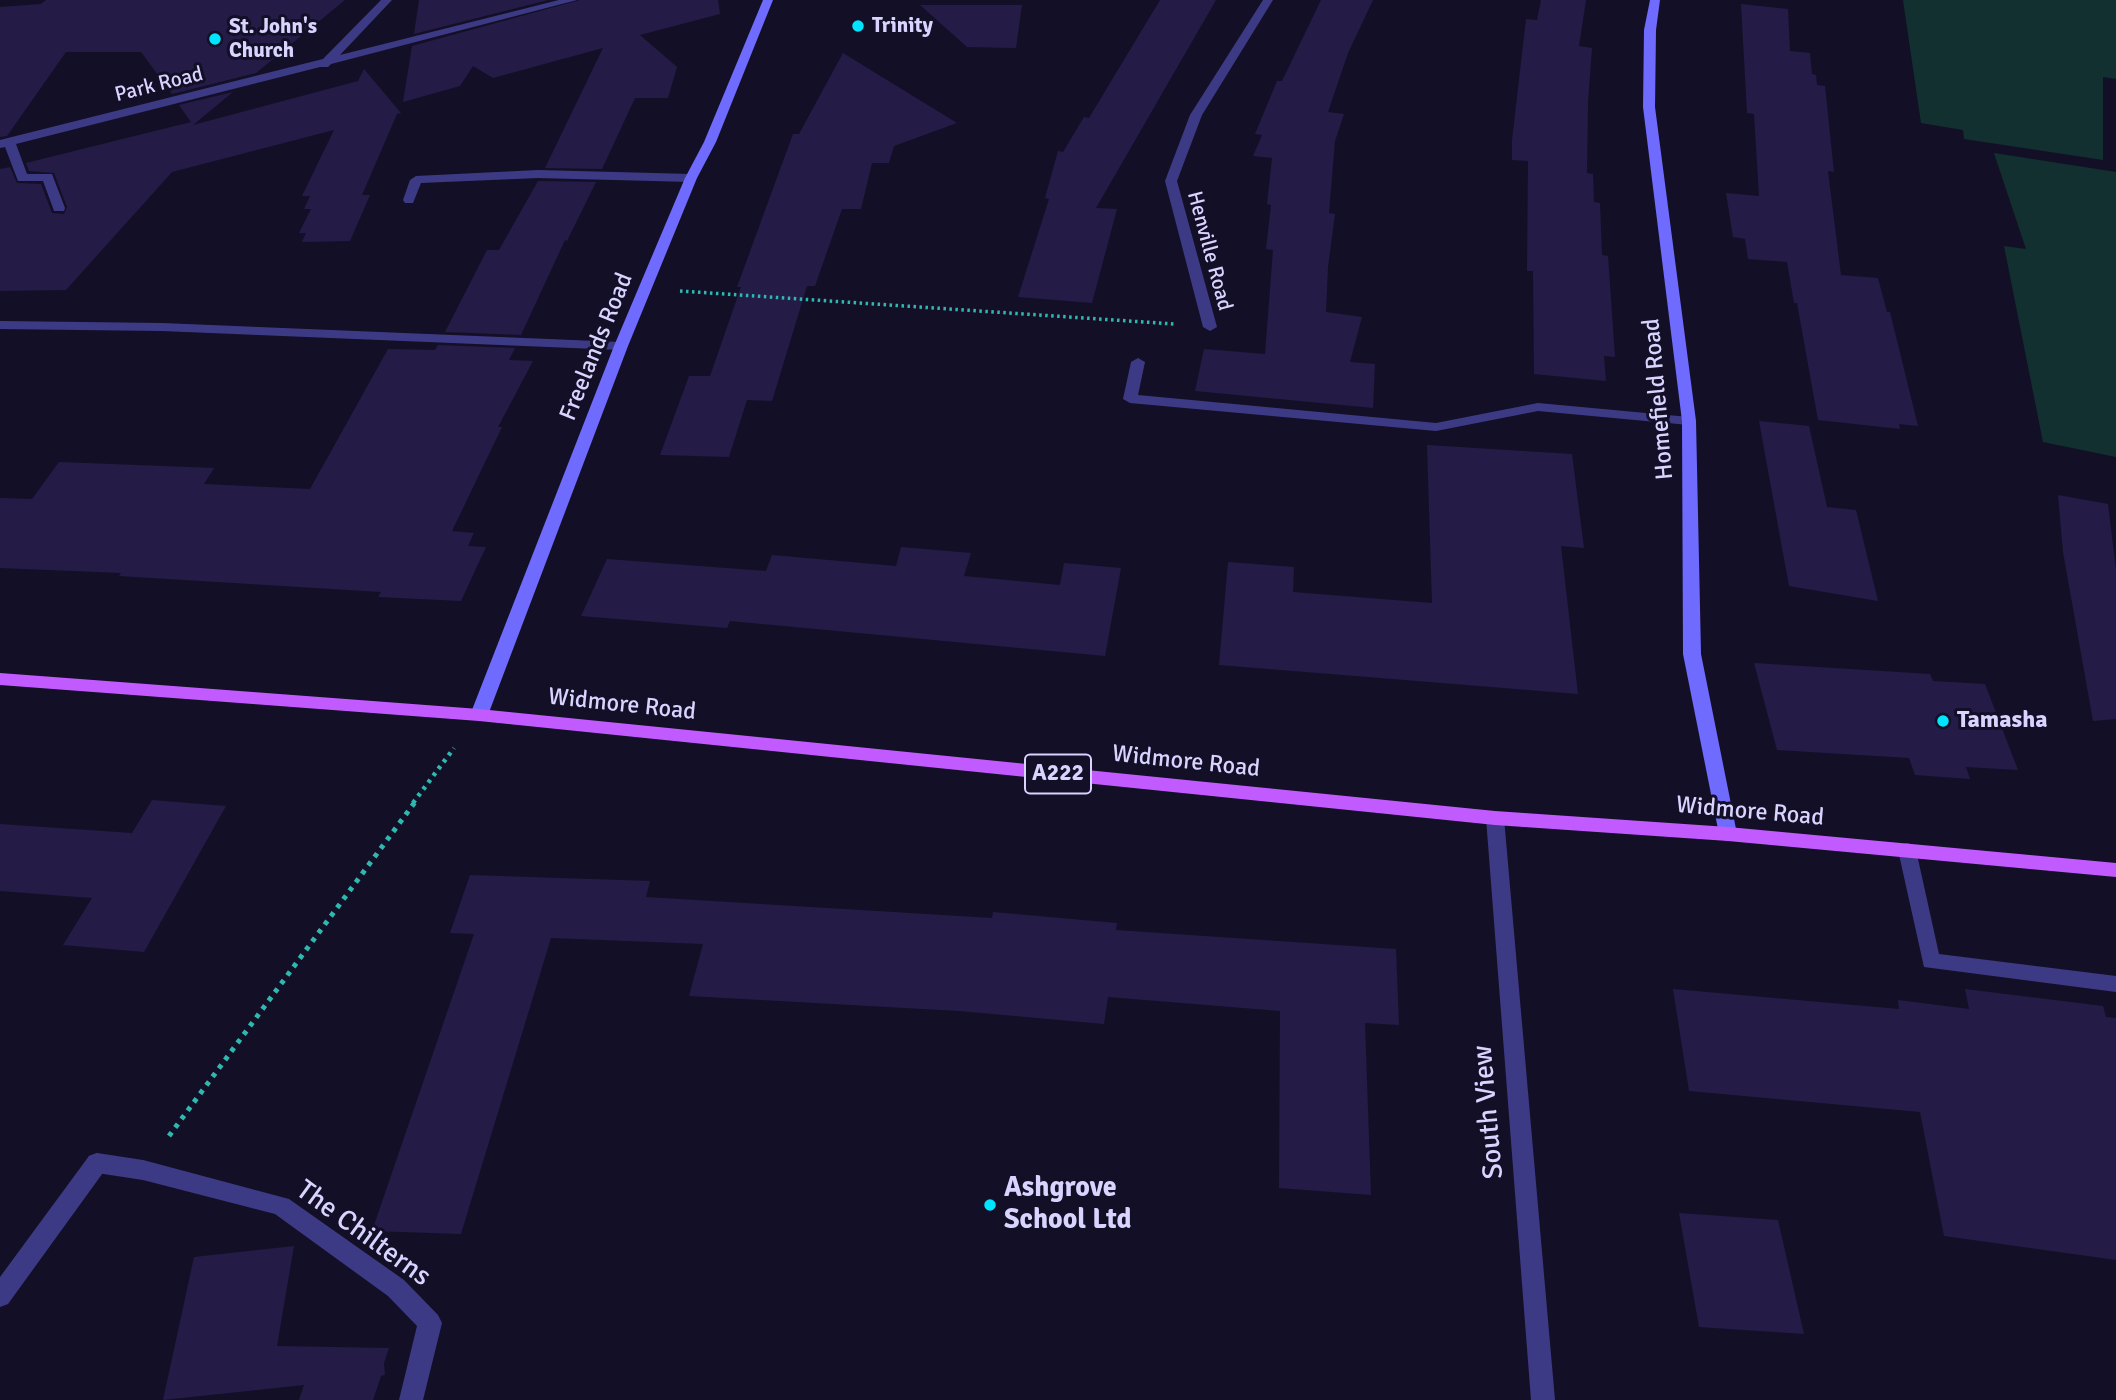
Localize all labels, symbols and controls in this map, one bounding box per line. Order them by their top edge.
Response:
place label: Trinity [872,13,933,39]
place label: St. John's Church [229,14,317,64]
marker: Trinity [850,18,866,34]
marker: St. John's Church [207,31,223,47]
street label: Park Road [112,62,206,108]
street label: Henville Road [1181,188,1237,314]
street label: Freelands Road [554,269,640,425]
street label: Homefield Road [1638,317,1680,481]
street label: Widmore Road [547,683,697,727]
place label: Tamasha [1957,707,2048,735]
marker: Tamasha [1935,713,1951,729]
street label: Widmore Road [1111,740,1261,784]
road number: A222 [1025,754,1091,794]
street label: Widmore Road [1675,791,1825,833]
street label: South View [1466,1044,1512,1180]
place label: Ashgrove School Ltd [1004,1172,1132,1238]
street label: The Chilterns [289,1174,437,1294]
marker: Ashgrove School Ltd [982,1197,998,1213]

